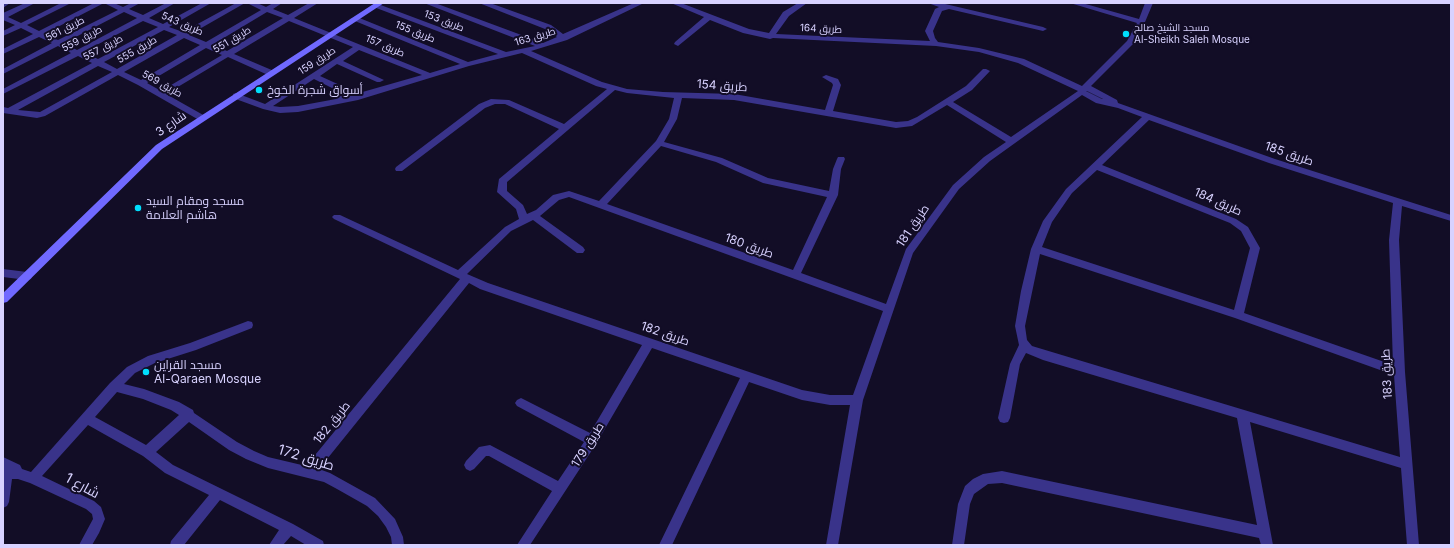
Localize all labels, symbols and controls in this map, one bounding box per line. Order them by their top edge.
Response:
street label: طريق 153 [422,8,466,34]
street label: طريق 543 [159,10,205,38]
street label: طريق 561 [44,14,86,44]
street label: طريق 155 [393,19,437,45]
street label: طريق 164 [800,22,842,36]
place label: مسجد الشيخ صالح Al-Sheikh Saleh Mosque [1134,22,1250,46]
street label: طريق 559 [60,23,104,55]
street label: طريق 551 [211,24,253,56]
street label: طريق 163 [513,25,557,49]
marker: مسجد الشيخ صالح Al-Sheikh Saleh Mosque [1121,29,1131,39]
street label: طريق 557 [81,32,125,64]
street label: طريق 157 [364,32,406,60]
street label: طريق 555 [115,34,159,66]
street label: طريق 159 [296,45,338,77]
street label: طريق 569 [140,68,184,100]
street label: طريق 154 [696,77,748,95]
place label: أسواق شجرة الخوخ [267,83,363,97]
marker: أسواق شجرة الخوخ [254,85,264,95]
street label: شارع 3 [153,108,189,140]
street label: طريق 185 [1263,139,1315,169]
street label: طريق 184 [1192,185,1244,219]
place label: مسجد ومقام السيد هاشم العلامة [146,194,244,222]
street label: طريق 181 [894,202,932,250]
marker: مسجد ومقام السيد هاشم العلامة [133,203,143,213]
street label: طريق 180 [723,231,775,261]
street label: طريق 182 [639,319,691,349]
street label: طريق 183 [1378,348,1396,400]
place label: مسجد القراين Al-Qaraen Mosque [154,358,261,386]
marker: مسجد القراين Al-Qaraen Mosque [141,367,151,377]
street label: طريق 182 [311,399,353,447]
street label: طريق 179 [569,420,607,470]
street label: طريق 172 [276,441,336,475]
street label: شارع 1 [62,470,102,502]

